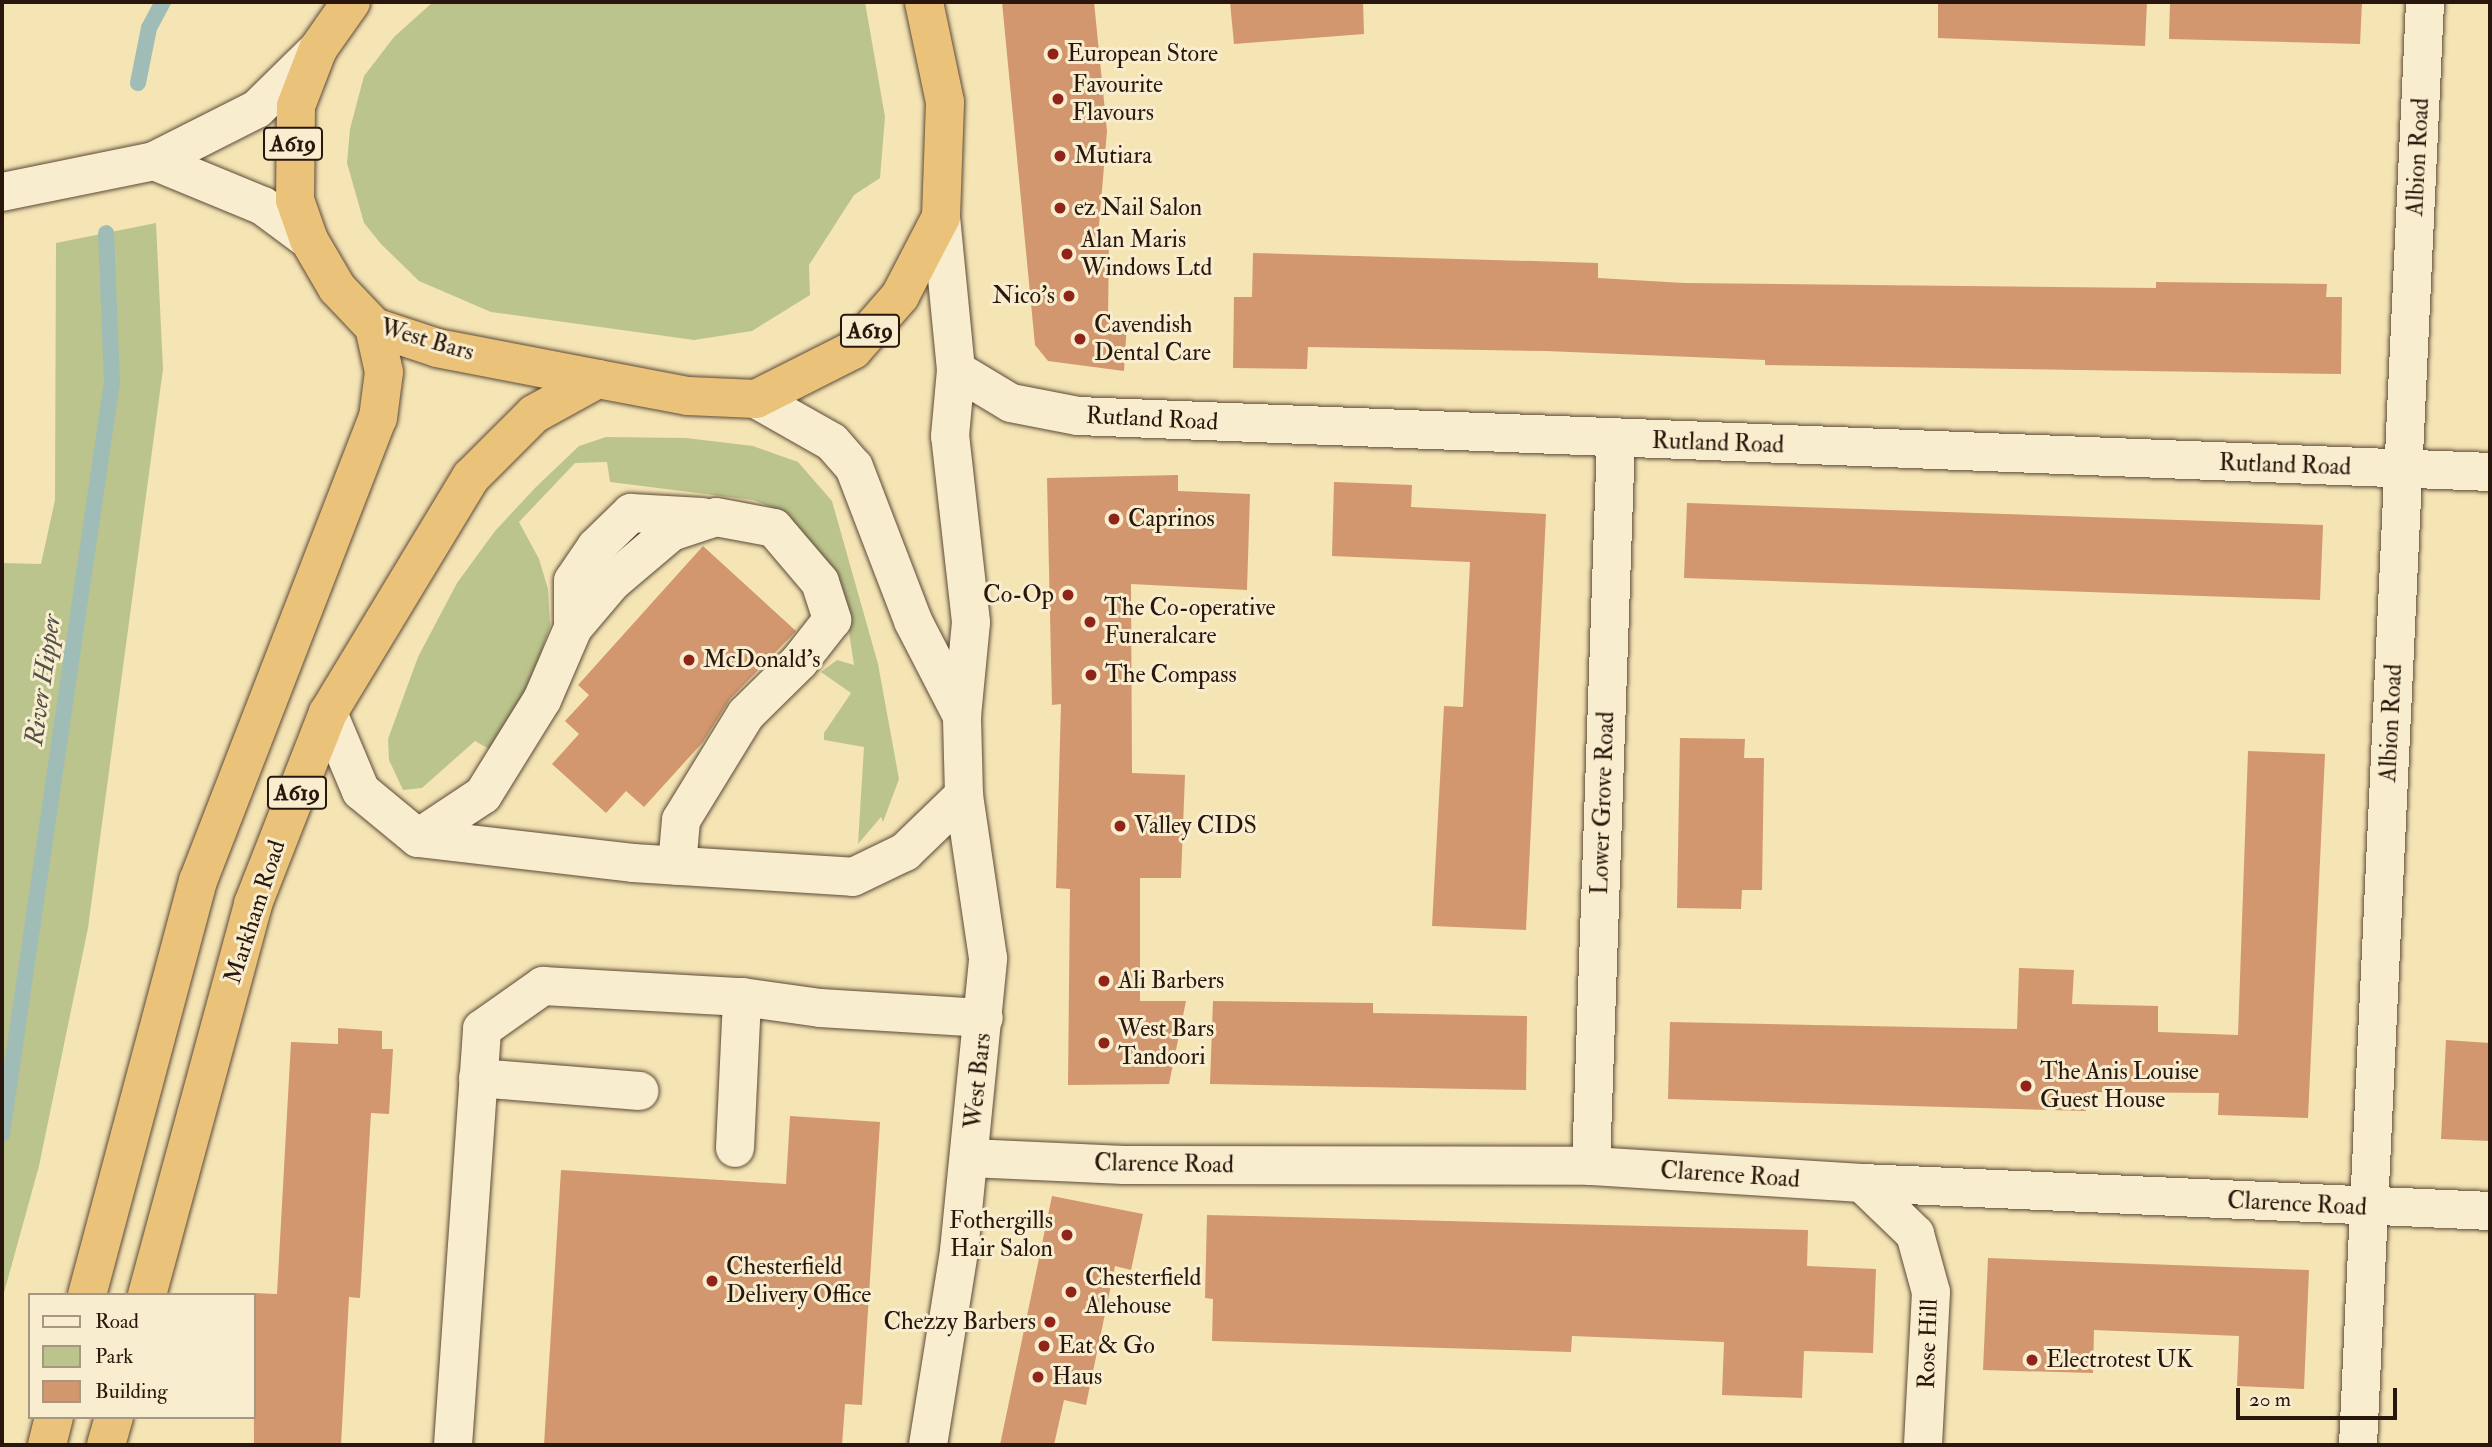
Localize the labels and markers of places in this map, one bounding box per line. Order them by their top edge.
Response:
place label: European Store [1067,40,1218,68]
marker: European Store [1045,46,1061,62]
place label: Favourite Flavours [1072,71,1163,127]
marker: Favourite Flavours [1050,91,1066,107]
place label: Mutiara [1074,142,1152,170]
marker: Mutiara [1052,148,1068,164]
place label: ez Nail Salon [1074,194,1202,222]
marker: ez Nail Salon [1052,200,1068,216]
place label: Alan Maris Windows Ltd [1081,226,1212,282]
marker: Alan Maris Windows Ltd [1059,246,1075,262]
place label: Nico's [992,282,1055,310]
marker: Nico's [1061,288,1077,304]
place label: Cavendish Dental Care [1094,311,1211,367]
marker: Cavendish Dental Care [1072,331,1088,347]
place label: Caprinos [1128,505,1215,533]
marker: Caprinos [1106,511,1122,527]
place label: Co-Op [983,581,1054,609]
marker: Co-Op [1060,587,1076,603]
place label: The Co-operative Funeralcare [1104,594,1276,650]
marker: The Co-operative Funeralcare [1082,614,1098,630]
place label: McDonald's [703,646,821,674]
marker: McDonald's [681,652,697,668]
place label: The Compass [1105,661,1237,689]
marker: The Compass [1083,667,1099,683]
place label: Valley CIDS [1134,812,1257,840]
marker: Valley CIDS [1112,818,1128,834]
place label: Ali Barbers [1118,967,1224,995]
marker: Ali Barbers [1096,973,1112,989]
place label: West Bars Tandoori [1118,1015,1214,1071]
marker: West Bars Tandoori [1096,1035,1112,1051]
place label: The Anis Louise Guest House [2040,1058,2199,1114]
marker: The Anis Louise Guest House [2018,1078,2034,1094]
place label: Fothergills Hair Salon [949,1207,1053,1263]
marker: Fothergills Hair Salon [1059,1227,1075,1243]
place label: Chesterfield Delivery Office [726,1253,871,1309]
place label: Chesterfield Alehouse [1085,1264,1201,1320]
marker: Chesterfield Delivery Office [704,1273,720,1289]
marker: Chesterfield Alehouse [1063,1284,1079,1300]
place label: Chezzy Barbers [883,1308,1036,1336]
marker: Chezzy Barbers [1042,1314,1058,1330]
place label: Eat & Go [1058,1332,1155,1360]
marker: Eat & Go [1036,1338,1052,1354]
place label: Electrotest UK [2046,1346,2193,1374]
marker: Electrotest UK [2024,1352,2040,1368]
place label: Haus [1052,1363,1102,1391]
marker: Haus [1030,1369,1046,1385]

